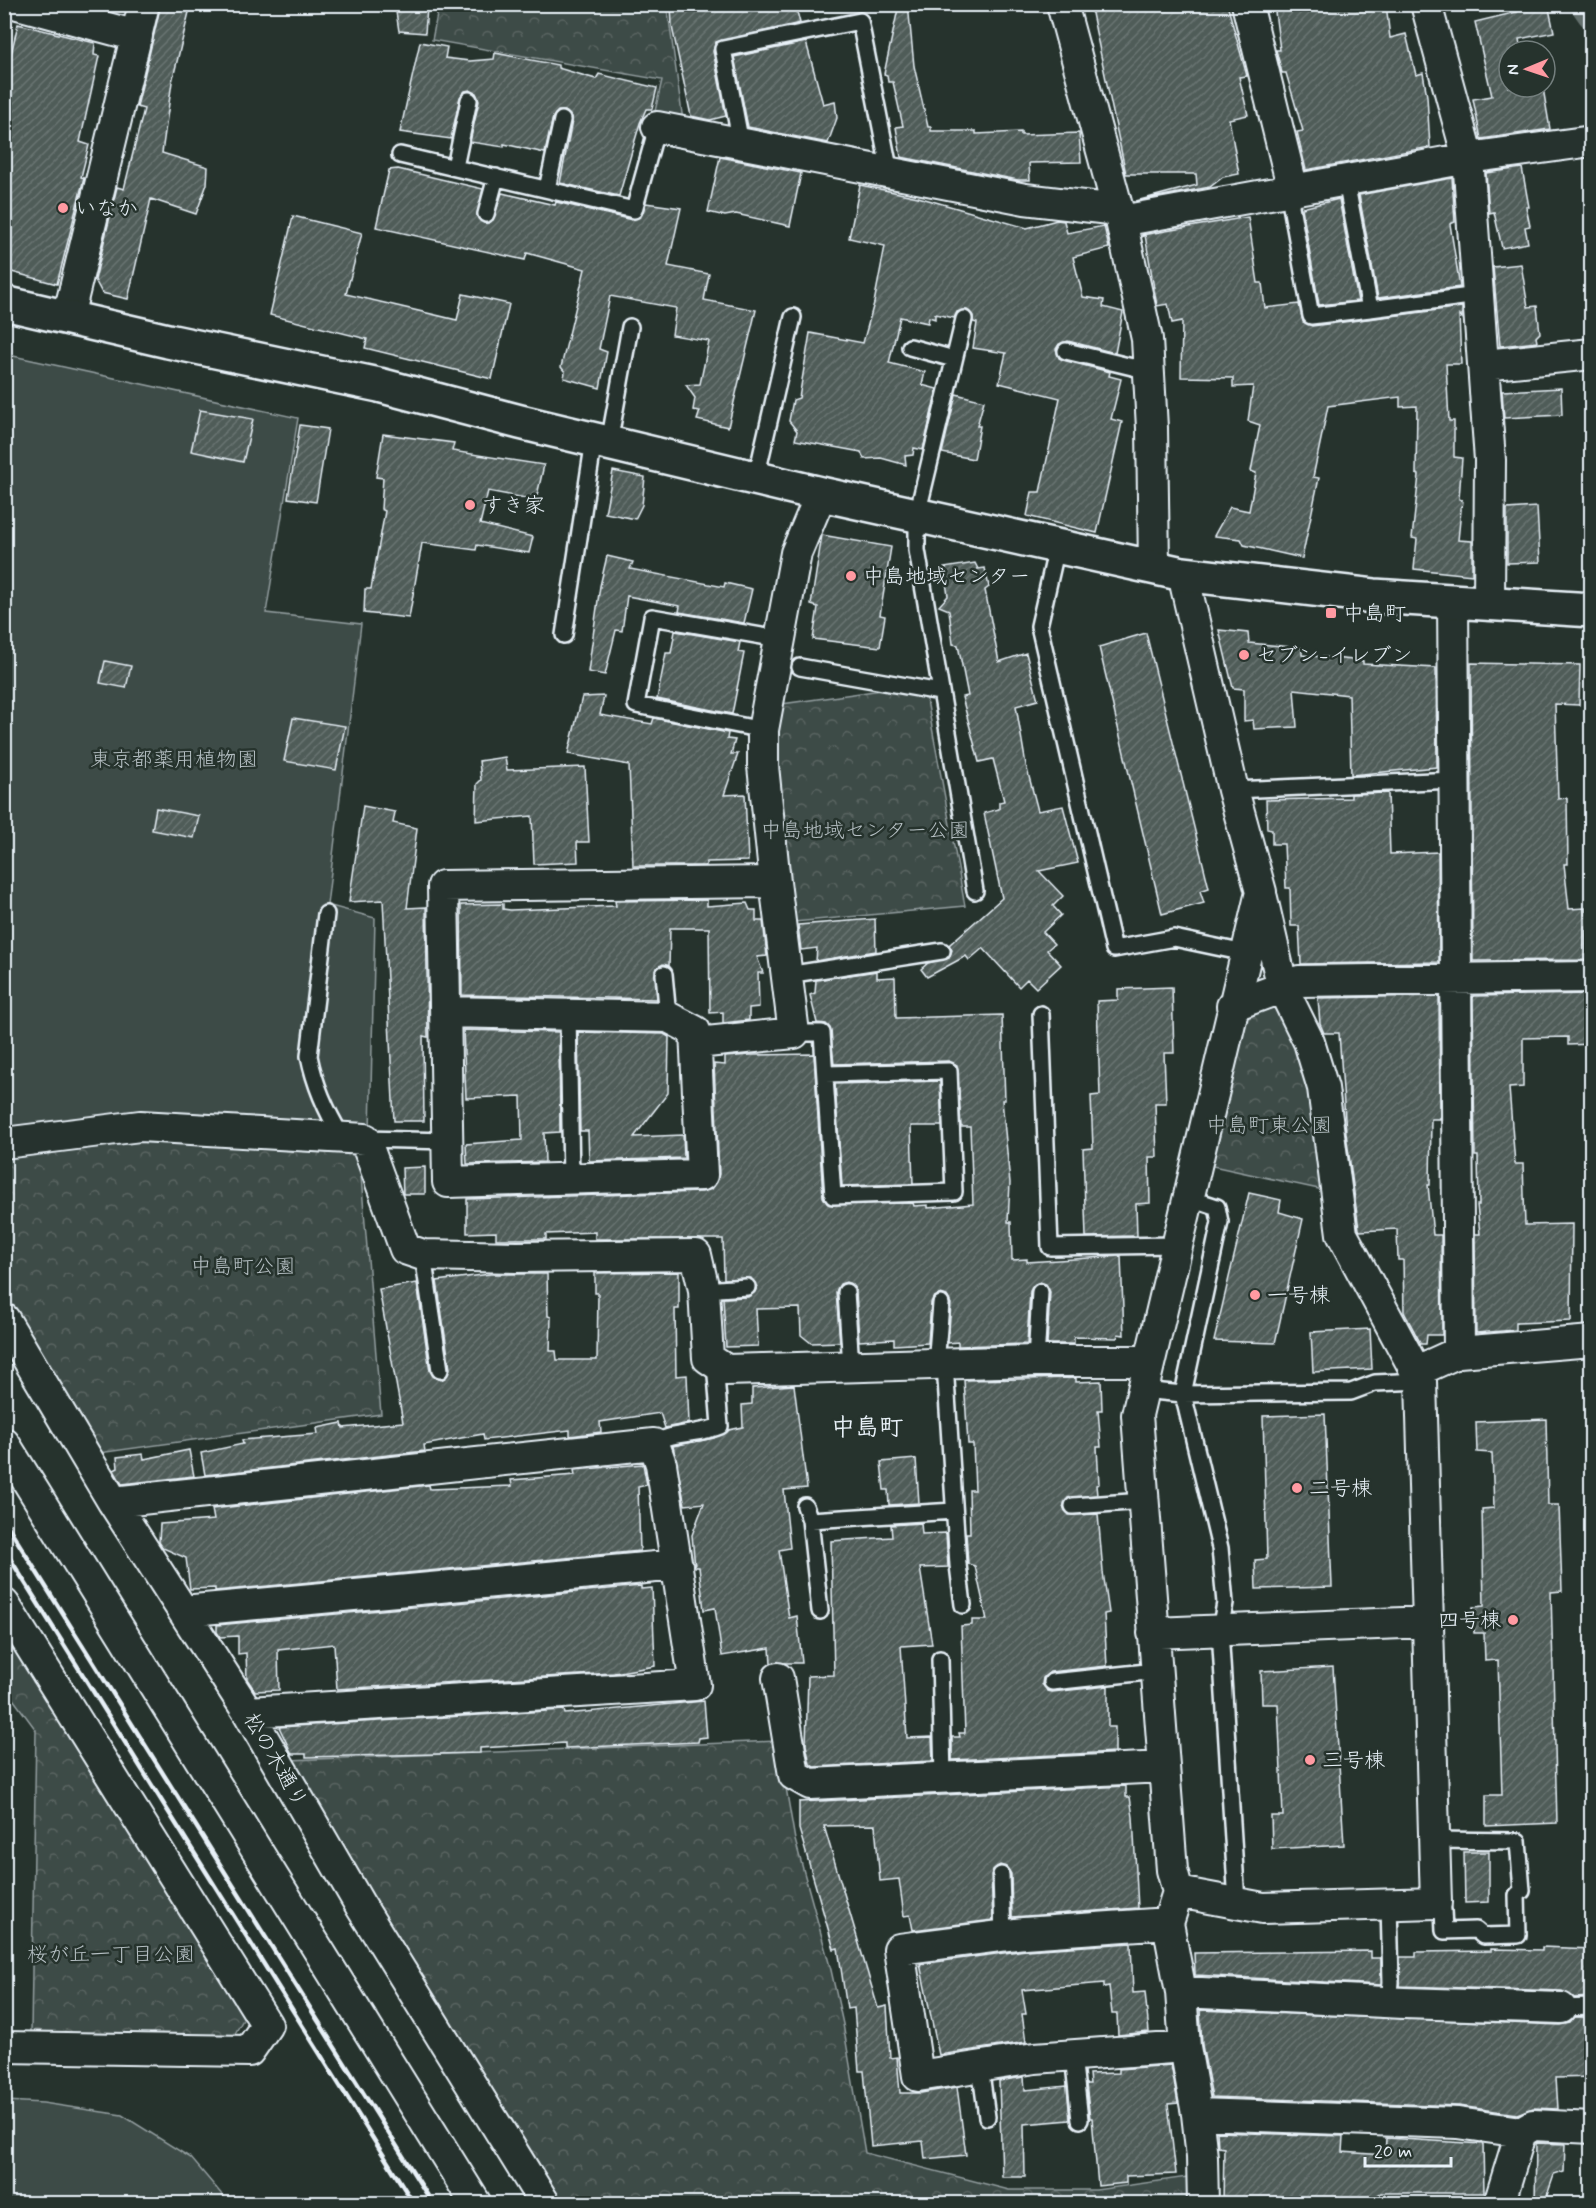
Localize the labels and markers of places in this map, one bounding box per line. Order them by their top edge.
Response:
place label: いなか [75,195,138,223]
marker: いなか [56,201,70,215]
place label: すき家 [482,492,545,520]
marker: すき家 [463,498,477,512]
place label: 中島地域センター [863,563,1030,591]
marker: 中島地域センター [844,569,858,583]
place label: 中島町 [1343,600,1406,628]
marker: 中島町 [1324,606,1338,620]
place label: セブン-イレブン [1256,642,1412,670]
marker: セブン-イレブン [1237,648,1251,662]
place label: 一号棟 [1267,1282,1330,1310]
marker: 一号棟 [1248,1288,1262,1302]
place label: 二号棟 [1309,1475,1372,1503]
marker: 二号棟 [1290,1481,1304,1495]
place label: 四号棟 [1438,1607,1501,1635]
marker: 四号棟 [1506,1613,1520,1627]
place label: 三号棟 [1322,1747,1385,1775]
marker: 三号棟 [1303,1753,1317,1767]

